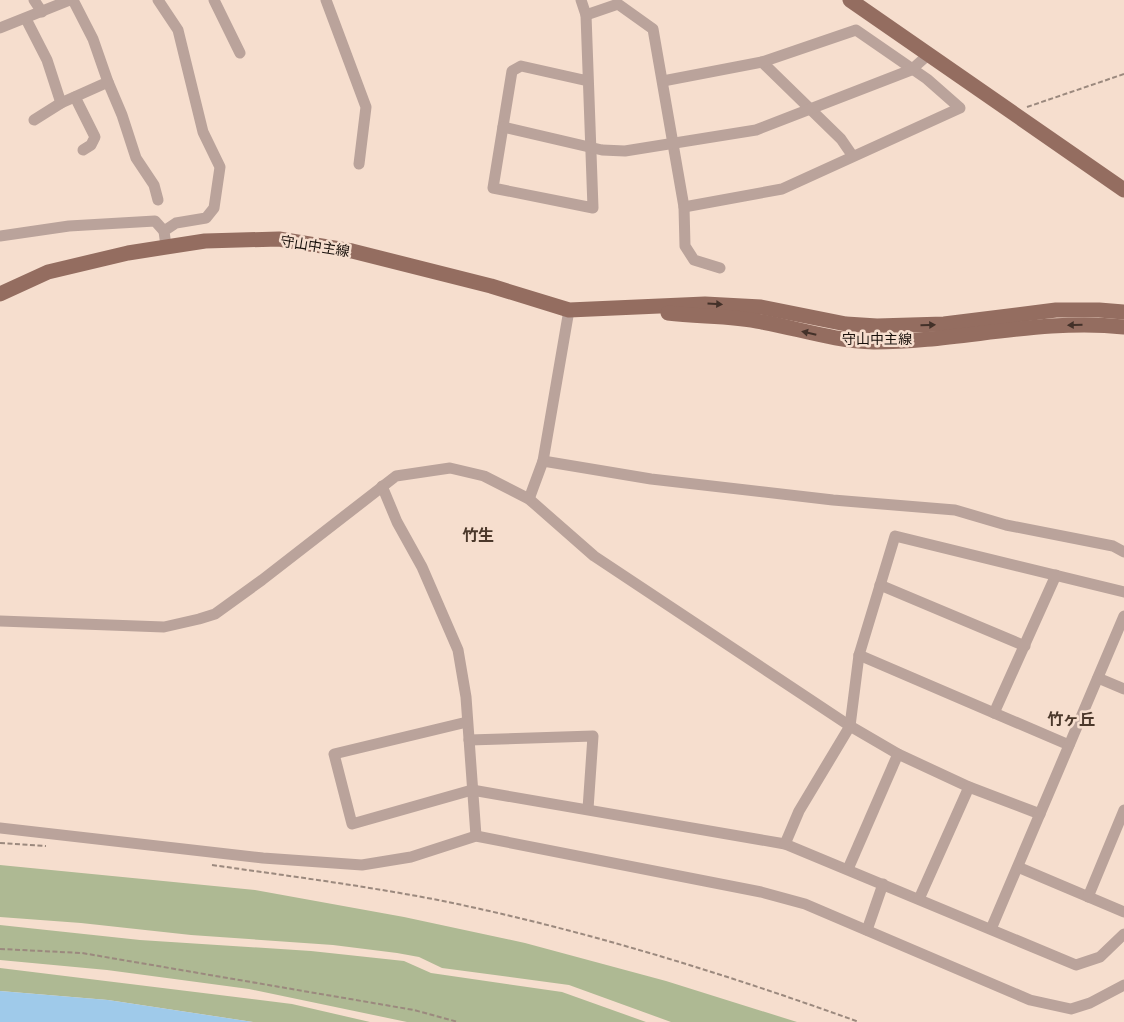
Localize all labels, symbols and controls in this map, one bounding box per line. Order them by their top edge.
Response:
street label: 守山中主線 [279,232,351,262]
one-way arrow [707,301,723,309]
one-way arrow [920,320,936,328]
one-way arrow [1067,321,1083,329]
one-way arrow [802,329,817,337]
street label: 守山中主線 [842,330,912,350]
district label: 竹生 [462,525,494,547]
district label: 竹ヶ丘 [1047,709,1095,731]

